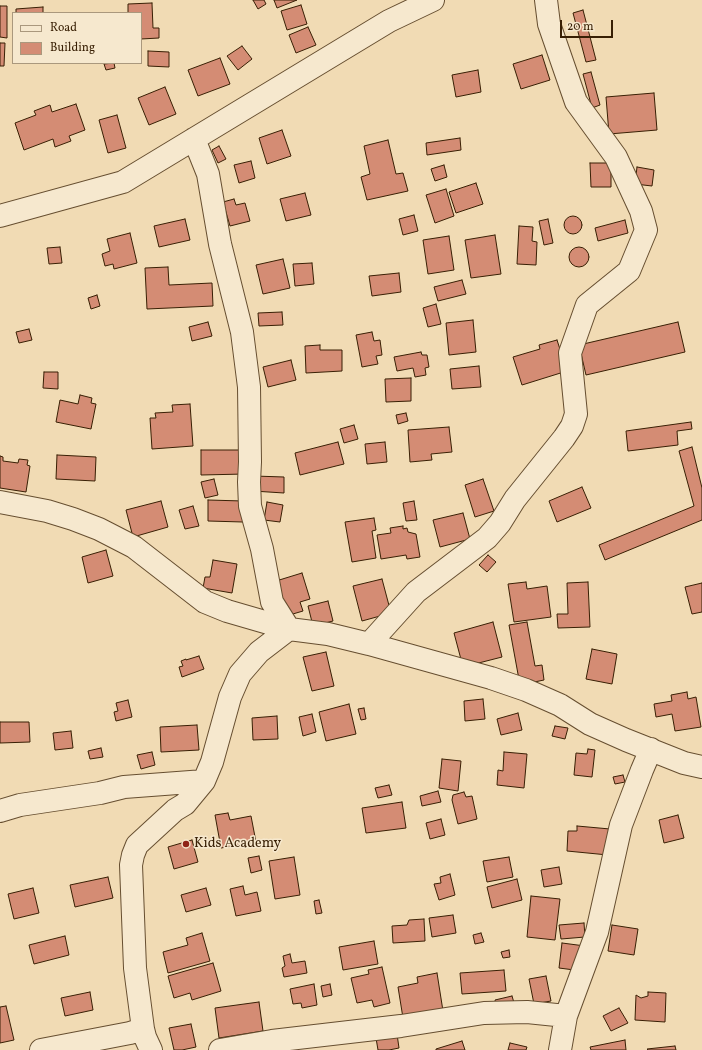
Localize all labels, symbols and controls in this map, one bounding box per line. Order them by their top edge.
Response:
legend [12,12,142,64]
scale bar [562,12,615,38]
text: 20 m [567,19,594,35]
text: Road [50,20,77,36]
text: Building [50,40,95,56]
place label: Kids Academy [194,836,281,852]
marker: Kids Academy [181,839,191,849]

